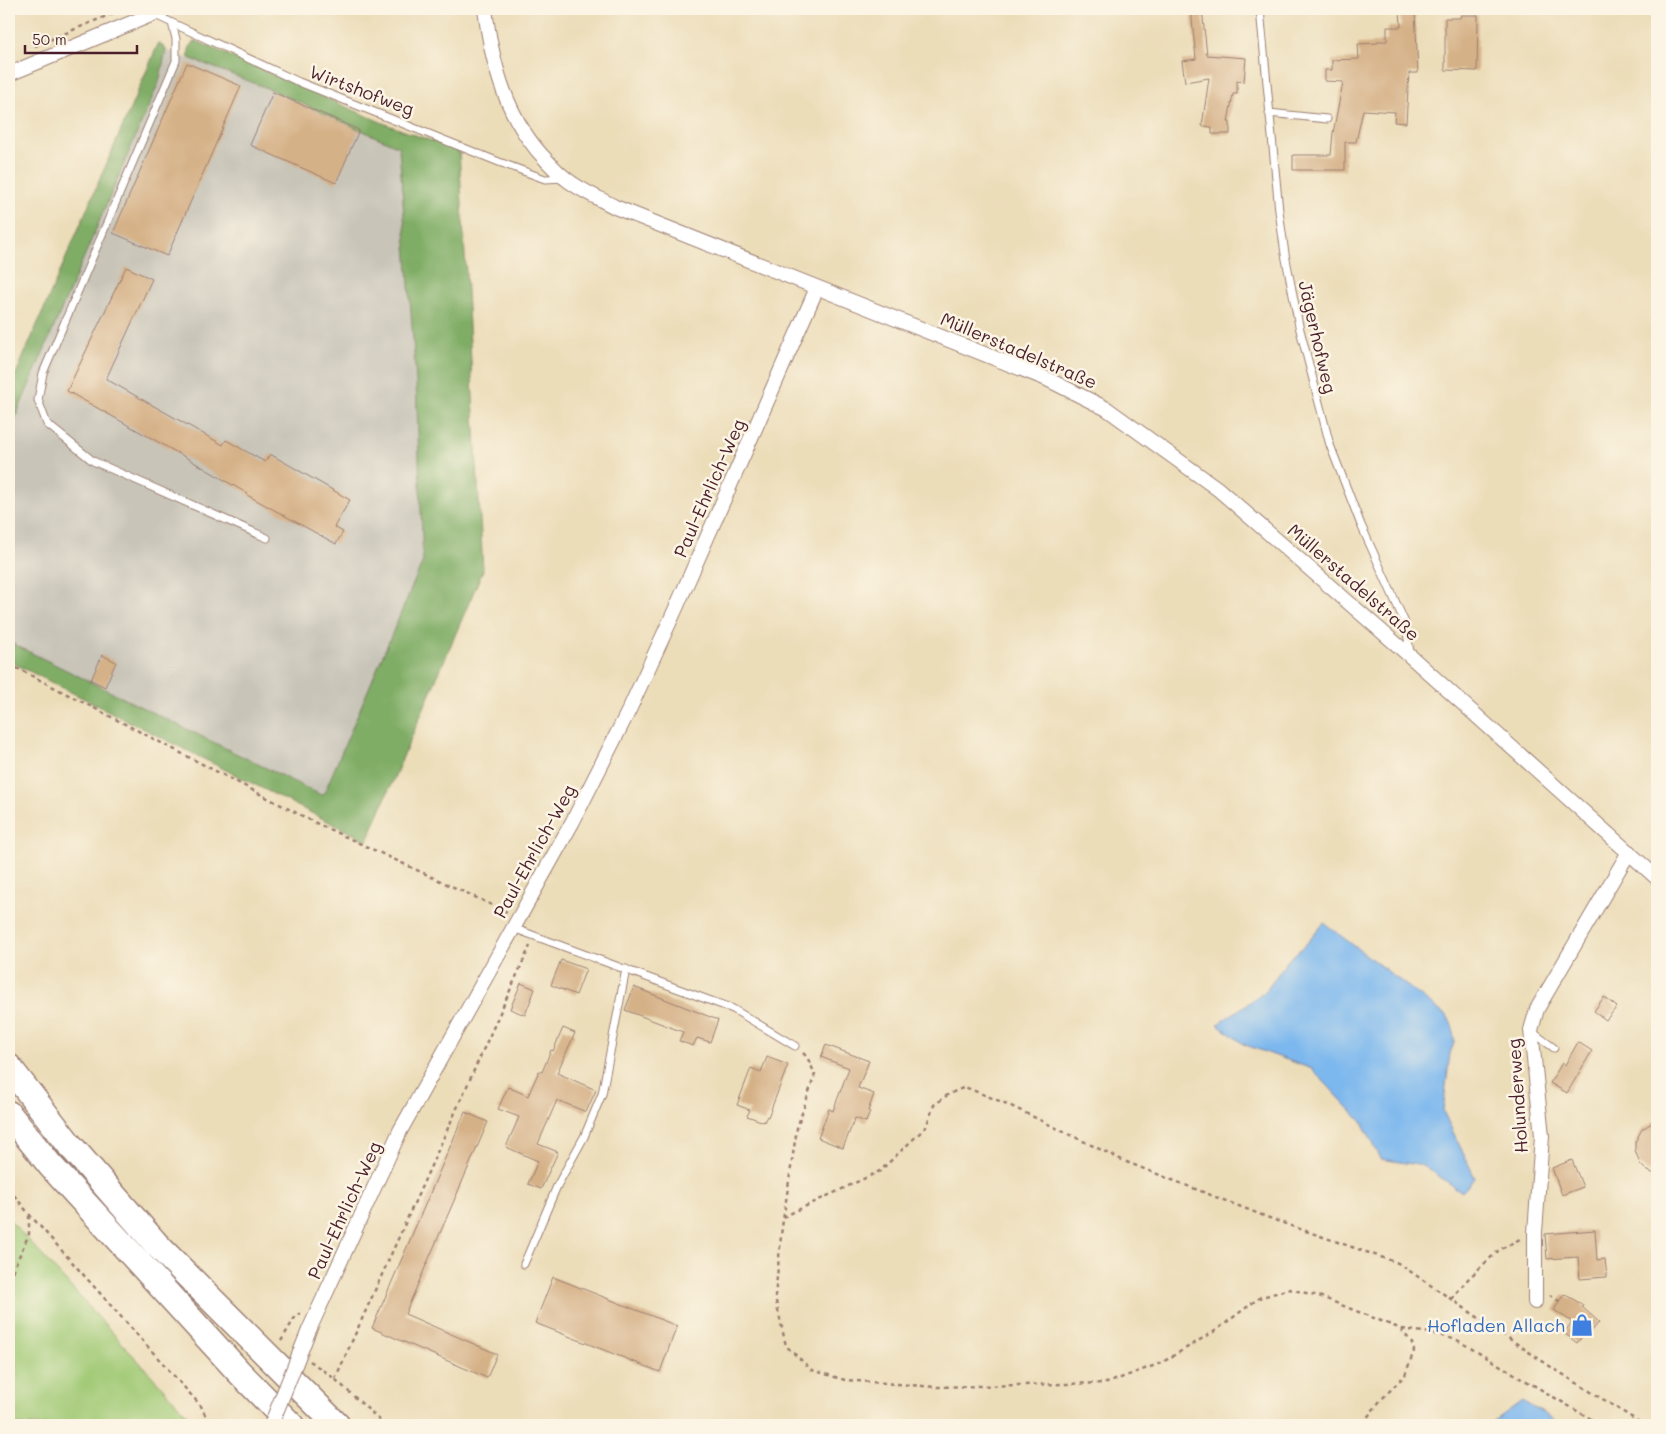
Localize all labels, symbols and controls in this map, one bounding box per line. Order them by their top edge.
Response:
scale bar [25,22,138,54]
text: 50 m [32,29,67,49]
street label: Wirtshofweg [306,59,418,121]
street label: Jägerhofweg [1293,278,1343,396]
street label: Müllerstadelstraße [937,306,1101,394]
street label: Paul-Ehrlich-Weg [668,415,750,561]
street label: Müllerstadelstraße [1283,518,1425,646]
street label: Paul-Ehrlich-Weg [487,780,581,922]
street label: Holunderweg [1501,1038,1533,1154]
street label: Paul-Ehrlich-Weg [302,1137,386,1283]
shop icon: Hofladen Allach [1569,1312,1595,1338]
place label: Hofladen Allach [1427,1313,1565,1337]

